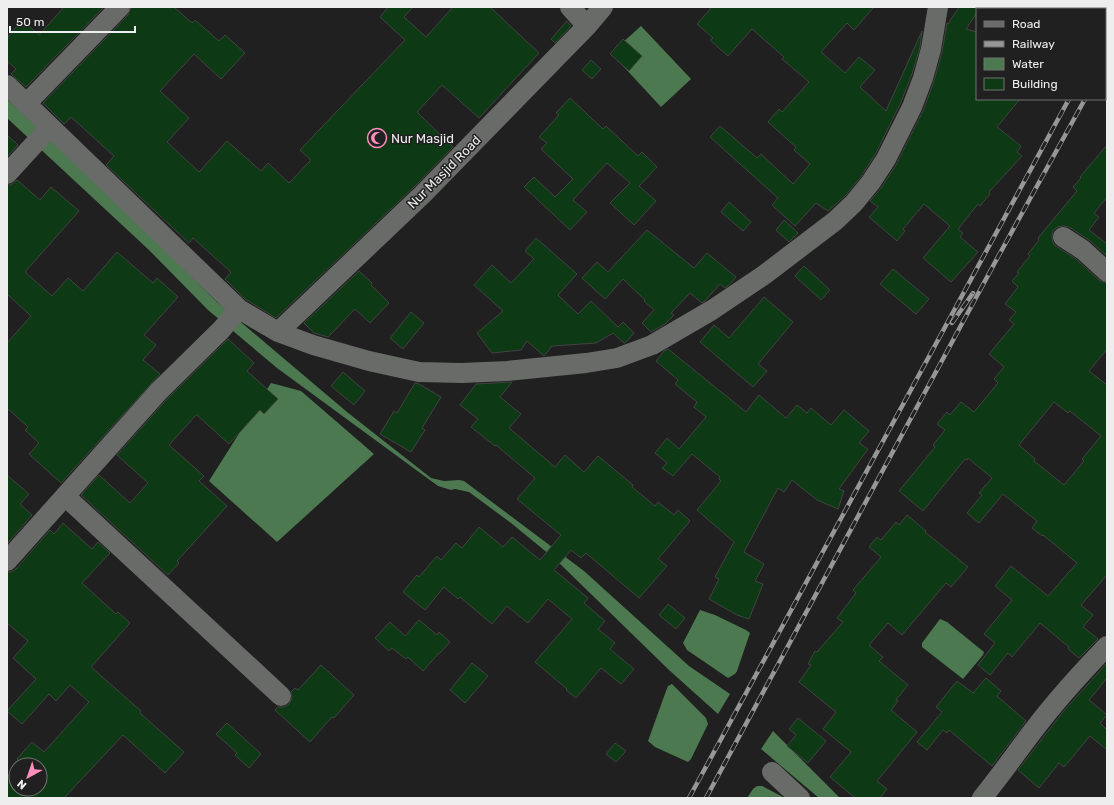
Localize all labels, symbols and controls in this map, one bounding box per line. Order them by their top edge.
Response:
scale bar [10,8,135,34]
legend [976,8,1106,100]
text: 50 m [16,15,44,29]
text: Road [1012,17,1040,31]
text: Railway [1012,37,1055,51]
text: Water [1012,57,1044,71]
text: Building [1012,77,1058,91]
mosque icon: Nur Masjid [366,127,388,149]
place label: Nur Masjid [391,131,454,146]
street label: Nur Masjid Road [404,132,484,212]
north arrow [8,757,48,797]
text: N [15,777,29,792]

